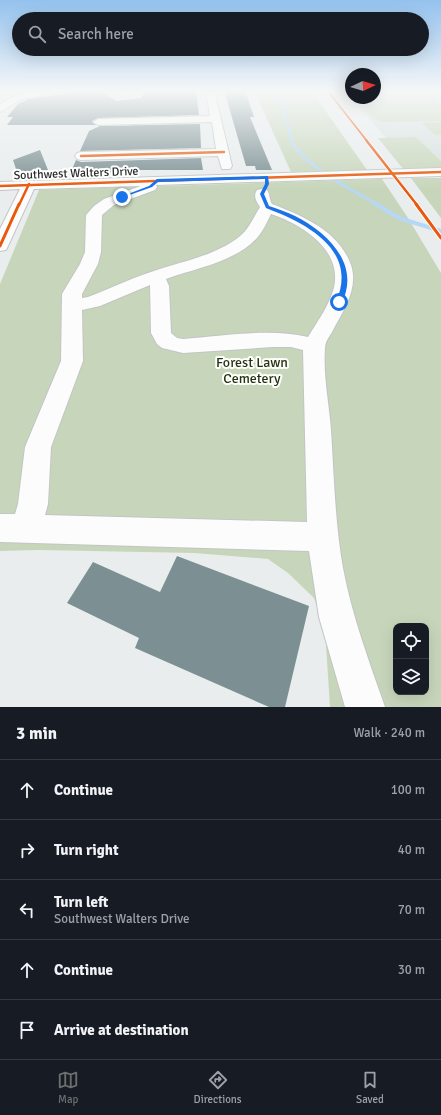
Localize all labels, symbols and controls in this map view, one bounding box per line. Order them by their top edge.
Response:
search box [12,12,429,56]
icon: search [26,23,48,45]
text: Search here [58,25,134,43]
north arrow [345,68,381,104]
street label: Southwest Walters Drive [13,164,139,183]
route end [113,188,131,206]
route start [330,293,348,311]
park label: Forest Lawn Cemetery [216,354,288,387]
map controls [393,623,429,695]
button: locate [393,623,429,659]
button: layers [393,659,429,695]
text: 3 min [16,723,57,744]
text: Walk · 240 m [354,725,425,741]
icon: ahead [16,779,38,801]
text: Continue [54,781,113,799]
text: 100 m [391,782,425,798]
icon: right [16,839,38,861]
text: Turn right [54,841,119,859]
text: 40 m [398,842,425,858]
text: Turn left [54,893,108,911]
icon: left [16,899,38,921]
text: 70 m [398,902,425,918]
text: Southwest Walters Drive [54,911,189,927]
icon: ahead [16,959,38,981]
text: Continue [54,961,113,979]
text: 30 m [398,962,425,978]
icon: arrive [16,1019,38,1041]
text: Arrive at destination [54,1021,189,1039]
tab: Map [57,1069,79,1106]
tab: Directions [194,1069,242,1106]
tab: Saved [356,1069,384,1106]

